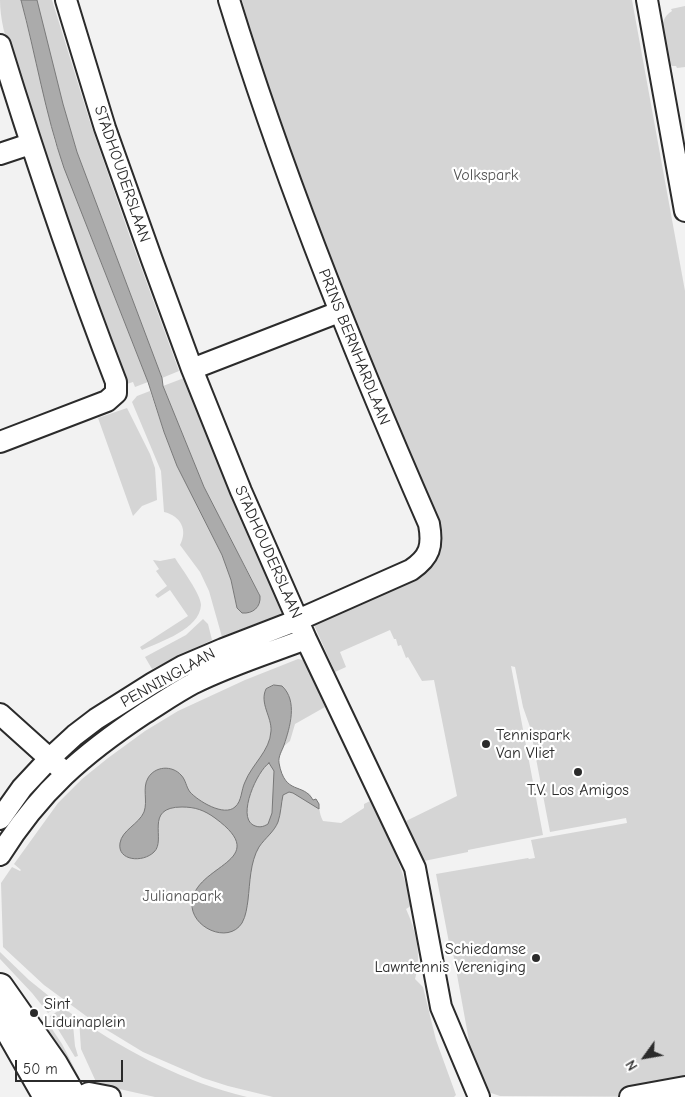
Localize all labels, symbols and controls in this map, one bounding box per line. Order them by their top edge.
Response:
street label: STADHOUDERSLAAN [90,103,154,245]
park label: Volkspark [454,165,518,185]
street label: PRINS BERNHARDLAAN [314,266,394,428]
street label: STADHOUDERSLAAN [230,483,306,621]
street label: PENNINGLAAN [117,644,219,712]
place label: Tennispark Van Vliet [496,725,570,763]
marker: Tennispark Van Vliet [480,738,492,750]
marker: T.V. Los Amigos [572,766,584,778]
place label: T.V. Los Amigos [527,780,629,800]
park label: Julianapark [143,886,221,906]
place label: Schiedamse Lawntennis Vereniging [375,939,526,977]
marker: Schiedamse Lawntennis Vereniging [530,952,542,964]
place label: Sint Liduinaplein [44,994,126,1032]
marker: Sint Liduinaplein [28,1007,40,1019]
north arrow [620,1032,670,1082]
scale bar [18,1050,125,1082]
text: N [622,1057,641,1074]
text: 50 m [23,1060,58,1078]

